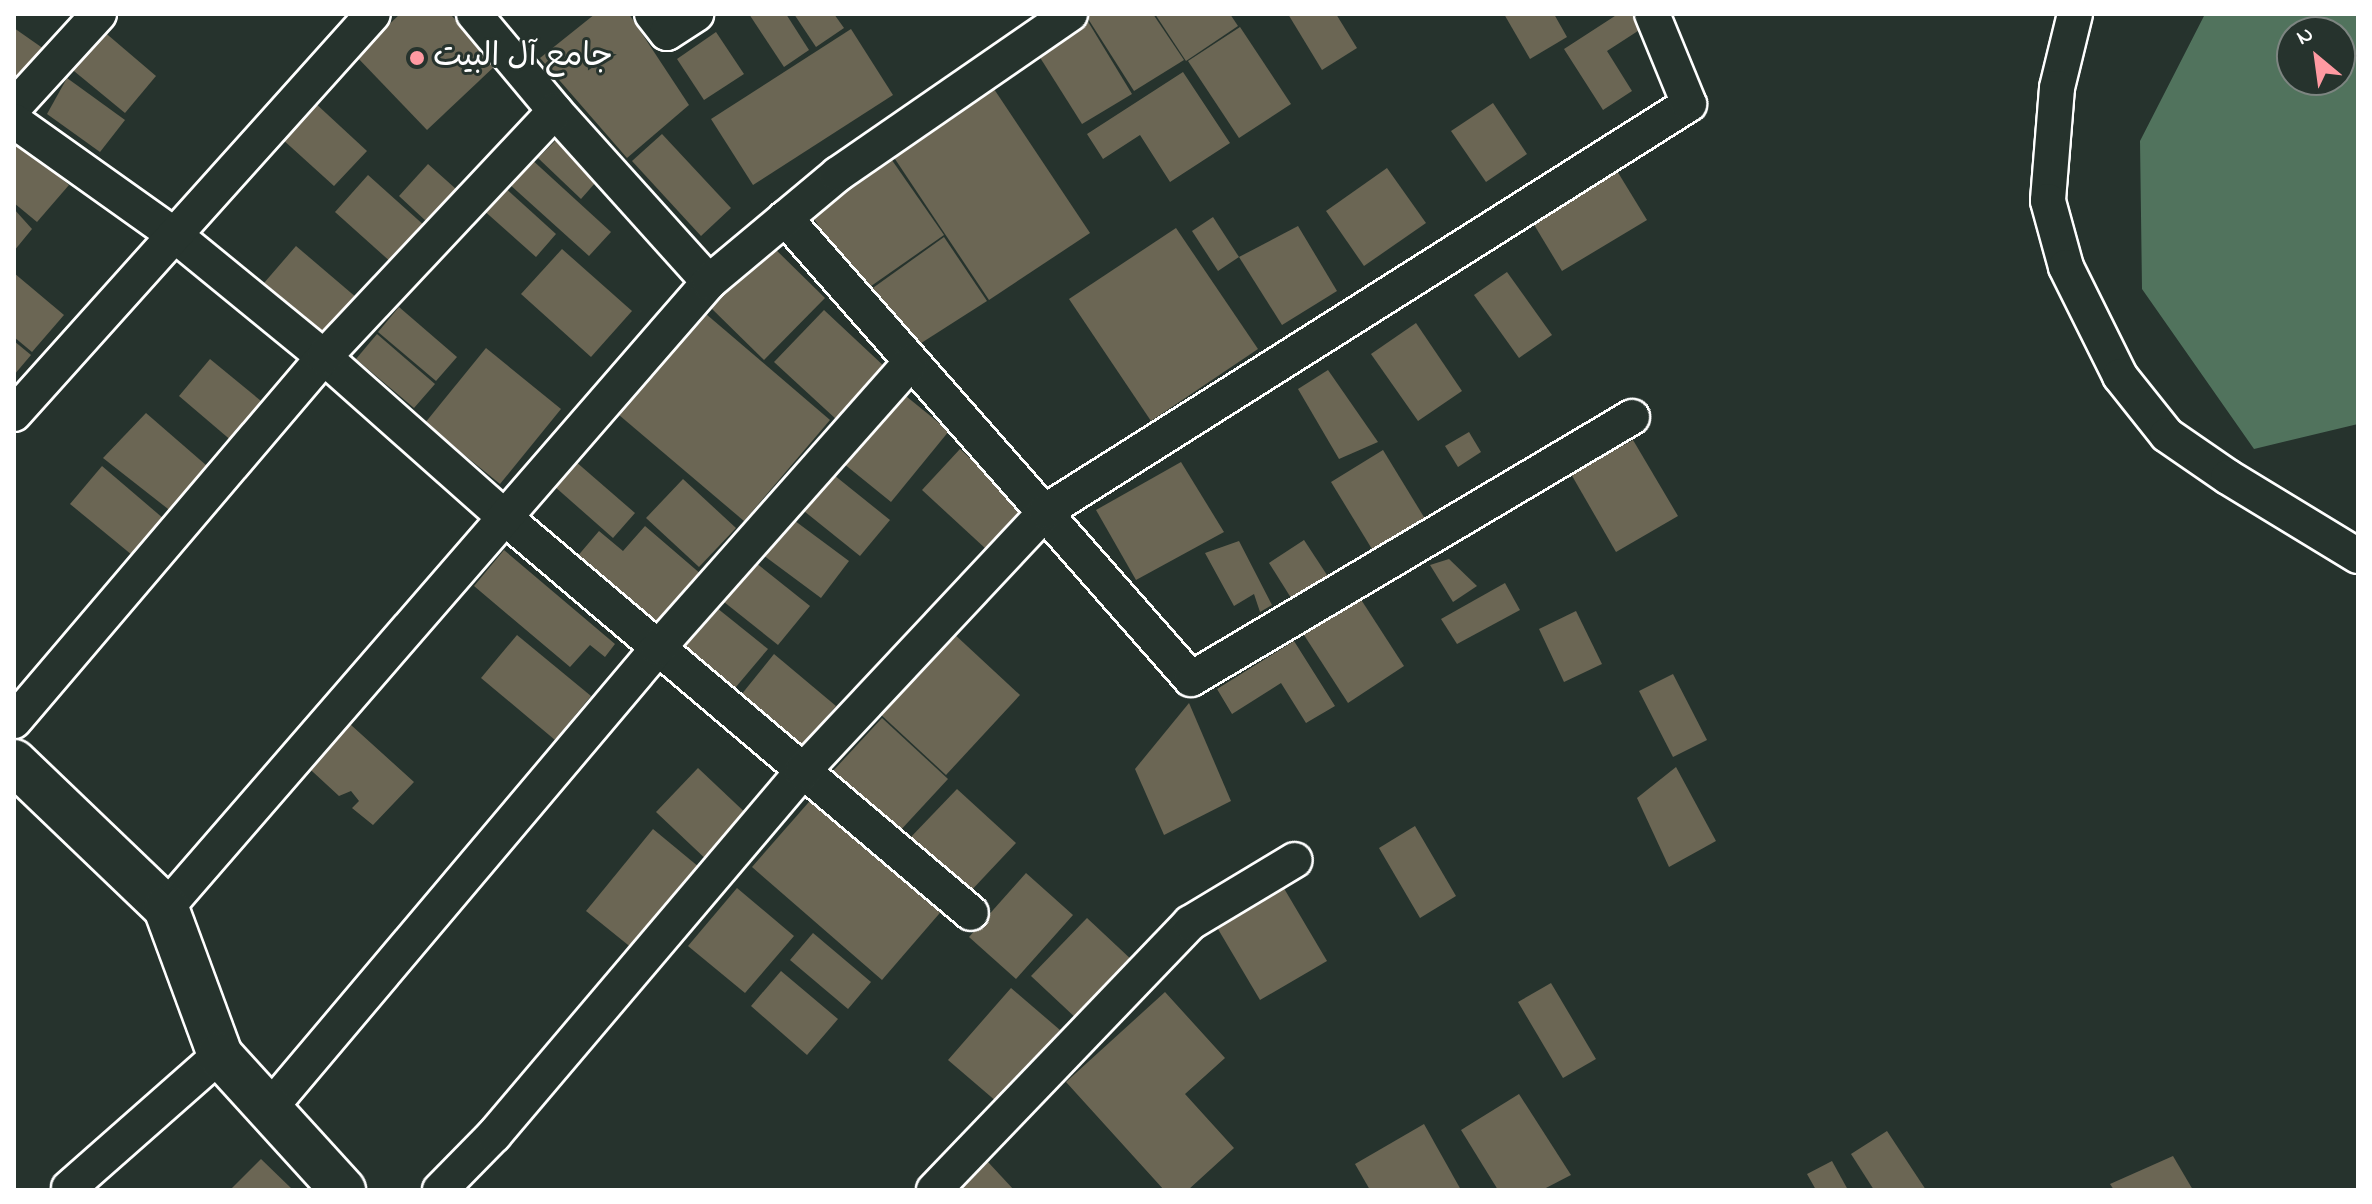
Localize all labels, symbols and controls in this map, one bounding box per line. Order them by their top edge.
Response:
north arrow [2276,16,2356,96]
text: N [2291,19,2320,54]
place label: جامع آل البيت [433,39,613,77]
marker: جامع آل البيت [408,49,426,67]

